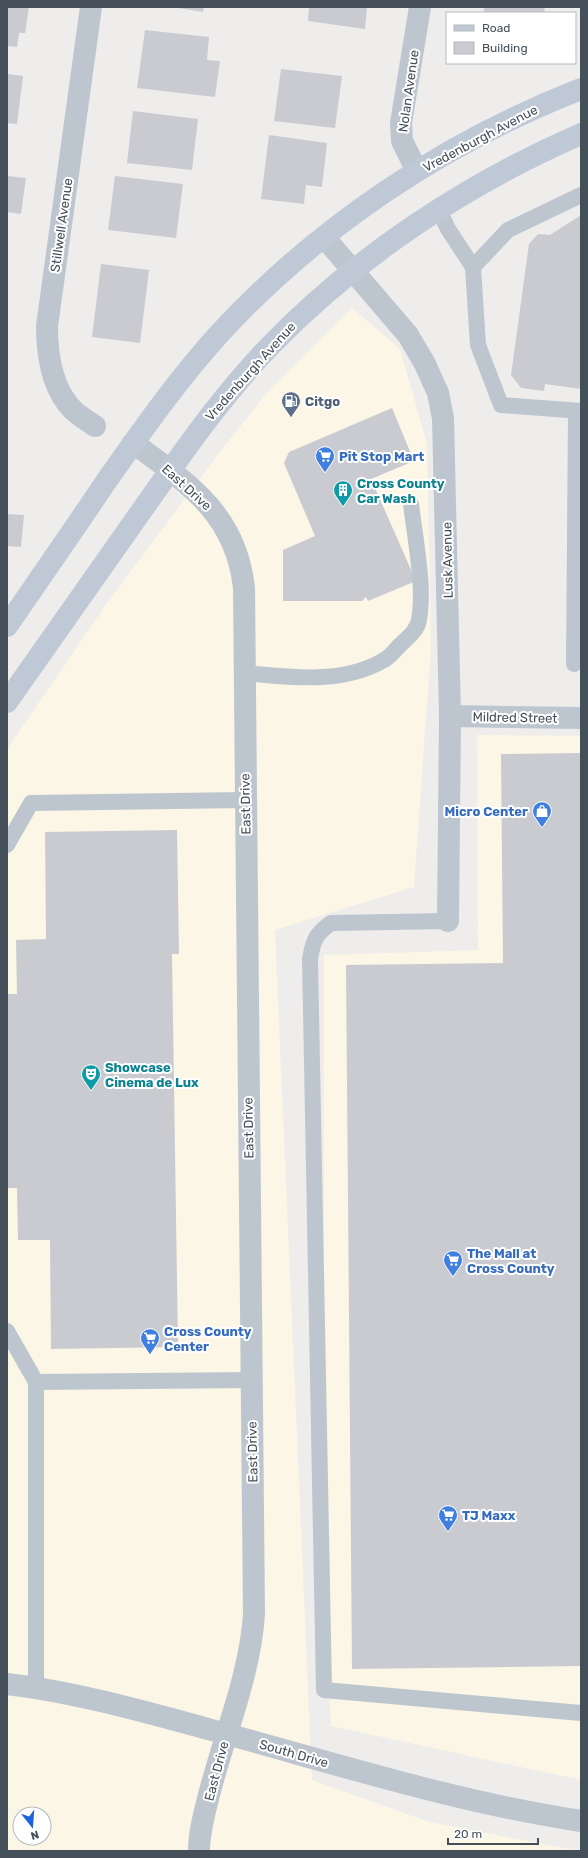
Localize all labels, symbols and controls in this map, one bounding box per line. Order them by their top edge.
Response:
legend [446,12,576,64]
text: Road [482,21,510,35]
text: Building [482,41,528,55]
street label: Nolan Avenue [395,49,422,133]
street label: Vredenburgh Avenue [420,102,540,176]
street label: Stillwell Avenue [47,177,76,273]
street label: Vredenburgh Avenue [202,319,299,424]
fuel station icon: Citgo [280,390,302,418]
place label: Citgo [305,394,340,409]
supermarket icon: Pit Stop Mart [314,445,336,473]
place label: Pit Stop Mart [339,449,424,464]
street label: East Drive [159,461,214,513]
place label: Cross County Car Wash [357,476,445,506]
building icon: Cross County Car Wash [332,479,354,507]
street label: Lusk Avenue [439,522,456,598]
street label: Mildred Street [472,709,558,726]
street label: East Drive [237,773,254,835]
shop icon: Micro Center [531,800,553,828]
place label: Micro Center [444,804,528,819]
place label: Showcase Cinema de Lux [105,1060,199,1090]
theatre icon: Showcase Cinema de Lux [80,1063,102,1091]
street label: East Drive [240,1097,257,1159]
place label: The Mall at Cross County [467,1246,555,1276]
supermarket icon: The Mall at Cross County [442,1249,464,1277]
place label: Cross County Center [164,1324,252,1354]
supermarket icon: Cross County Center [139,1327,161,1355]
street label: East Drive [244,1421,261,1483]
supermarket icon: TJ Maxx [437,1504,459,1532]
place label: TJ Maxx [462,1508,516,1523]
street label: South Drive [258,1737,330,1770]
street label: East Drive [201,1740,232,1803]
north arrow [12,1806,52,1846]
scale bar [448,1820,538,1846]
text: 20 m [454,1827,482,1841]
text: N [29,1828,40,1842]

